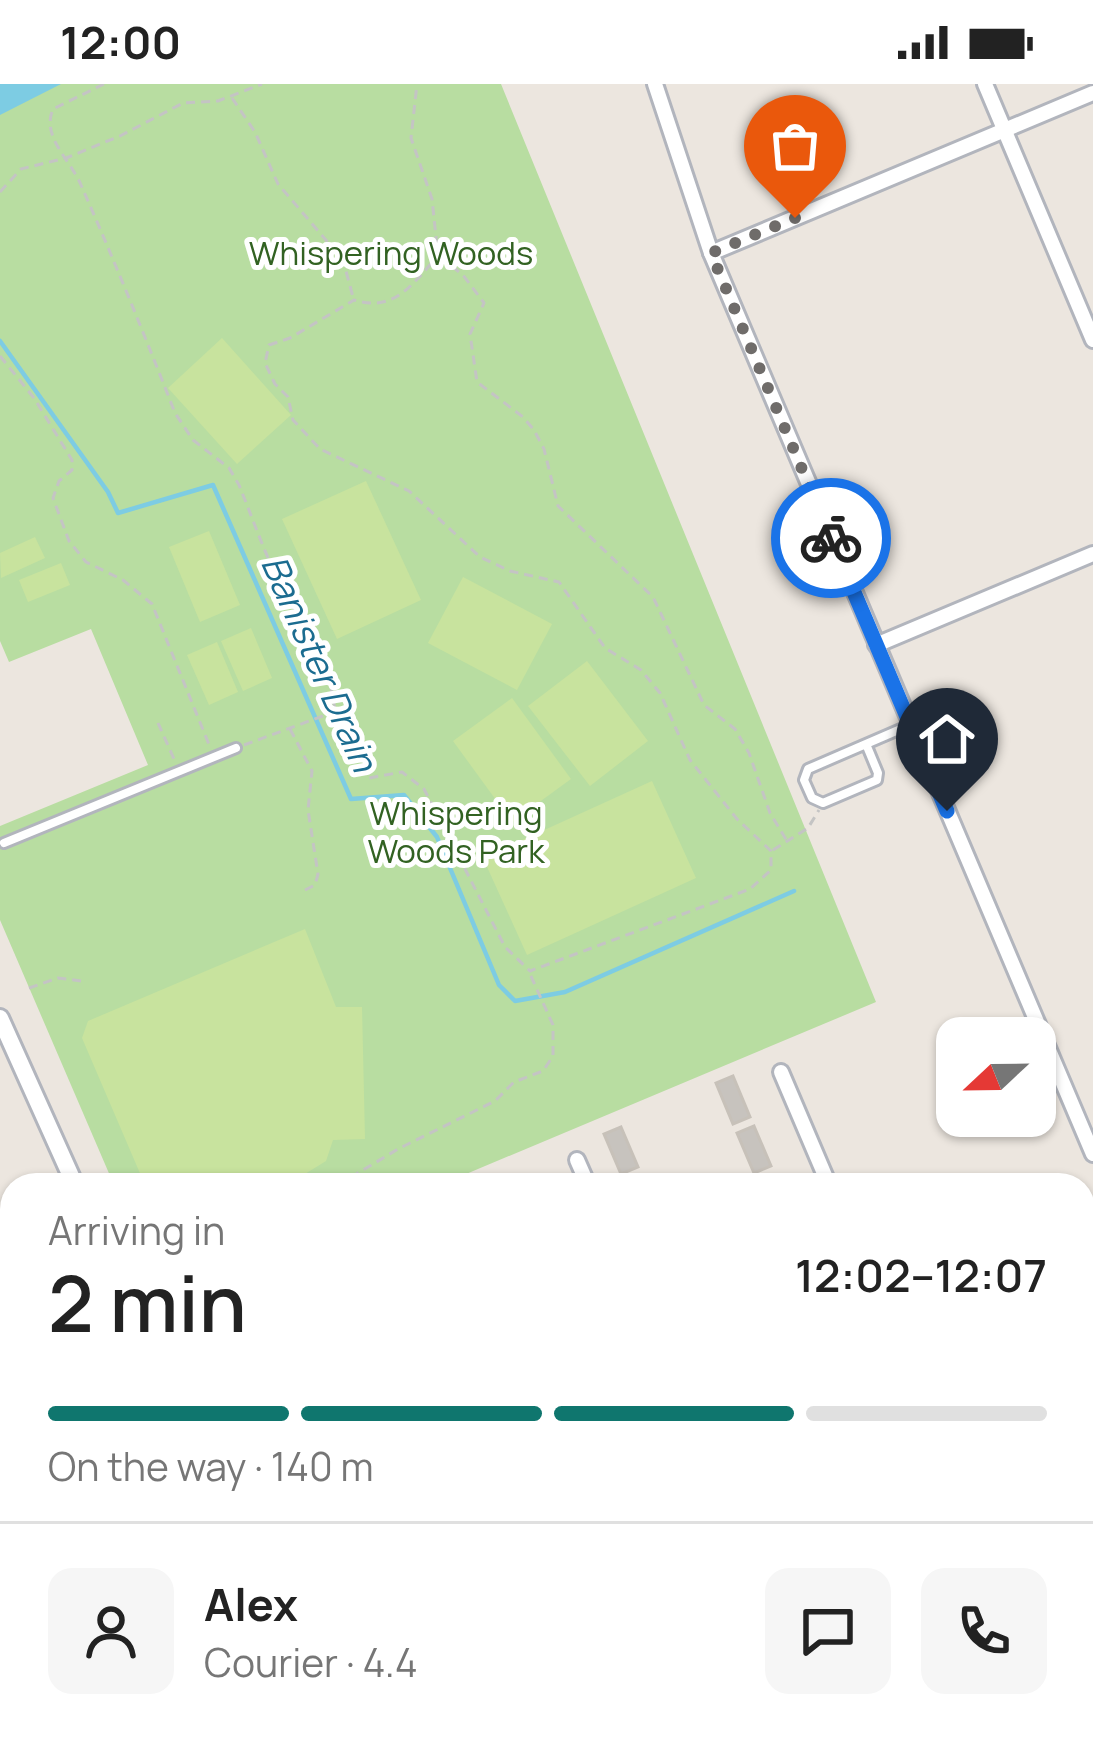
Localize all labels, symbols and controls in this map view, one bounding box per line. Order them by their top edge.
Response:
text: 12:00 [60,11,181,73]
pin [744,95,846,218]
icon: bag [762,113,828,179]
park label: Whispering Woods [249,230,533,275]
courier [771,478,891,598]
icon: bike [798,505,864,571]
water label: Banister Drain [250,547,390,780]
pin [896,688,998,811]
icon: home [914,706,980,772]
park label: Whispering Woods Park [367,790,546,873]
north arrow [936,1017,1056,1137]
map controls [936,1017,1056,1137]
text: Arriving in [48,1203,225,1257]
text: 12:02–12:07 [795,1244,1047,1306]
text: 2 min [48,1249,247,1355]
text: On the way · 140 m [48,1439,374,1493]
button: person [48,1568,174,1694]
button: chat [765,1568,891,1694]
button: phone [921,1568,1047,1694]
text: Alex [204,1573,298,1635]
text: Courier · 4.4 [204,1635,418,1689]

